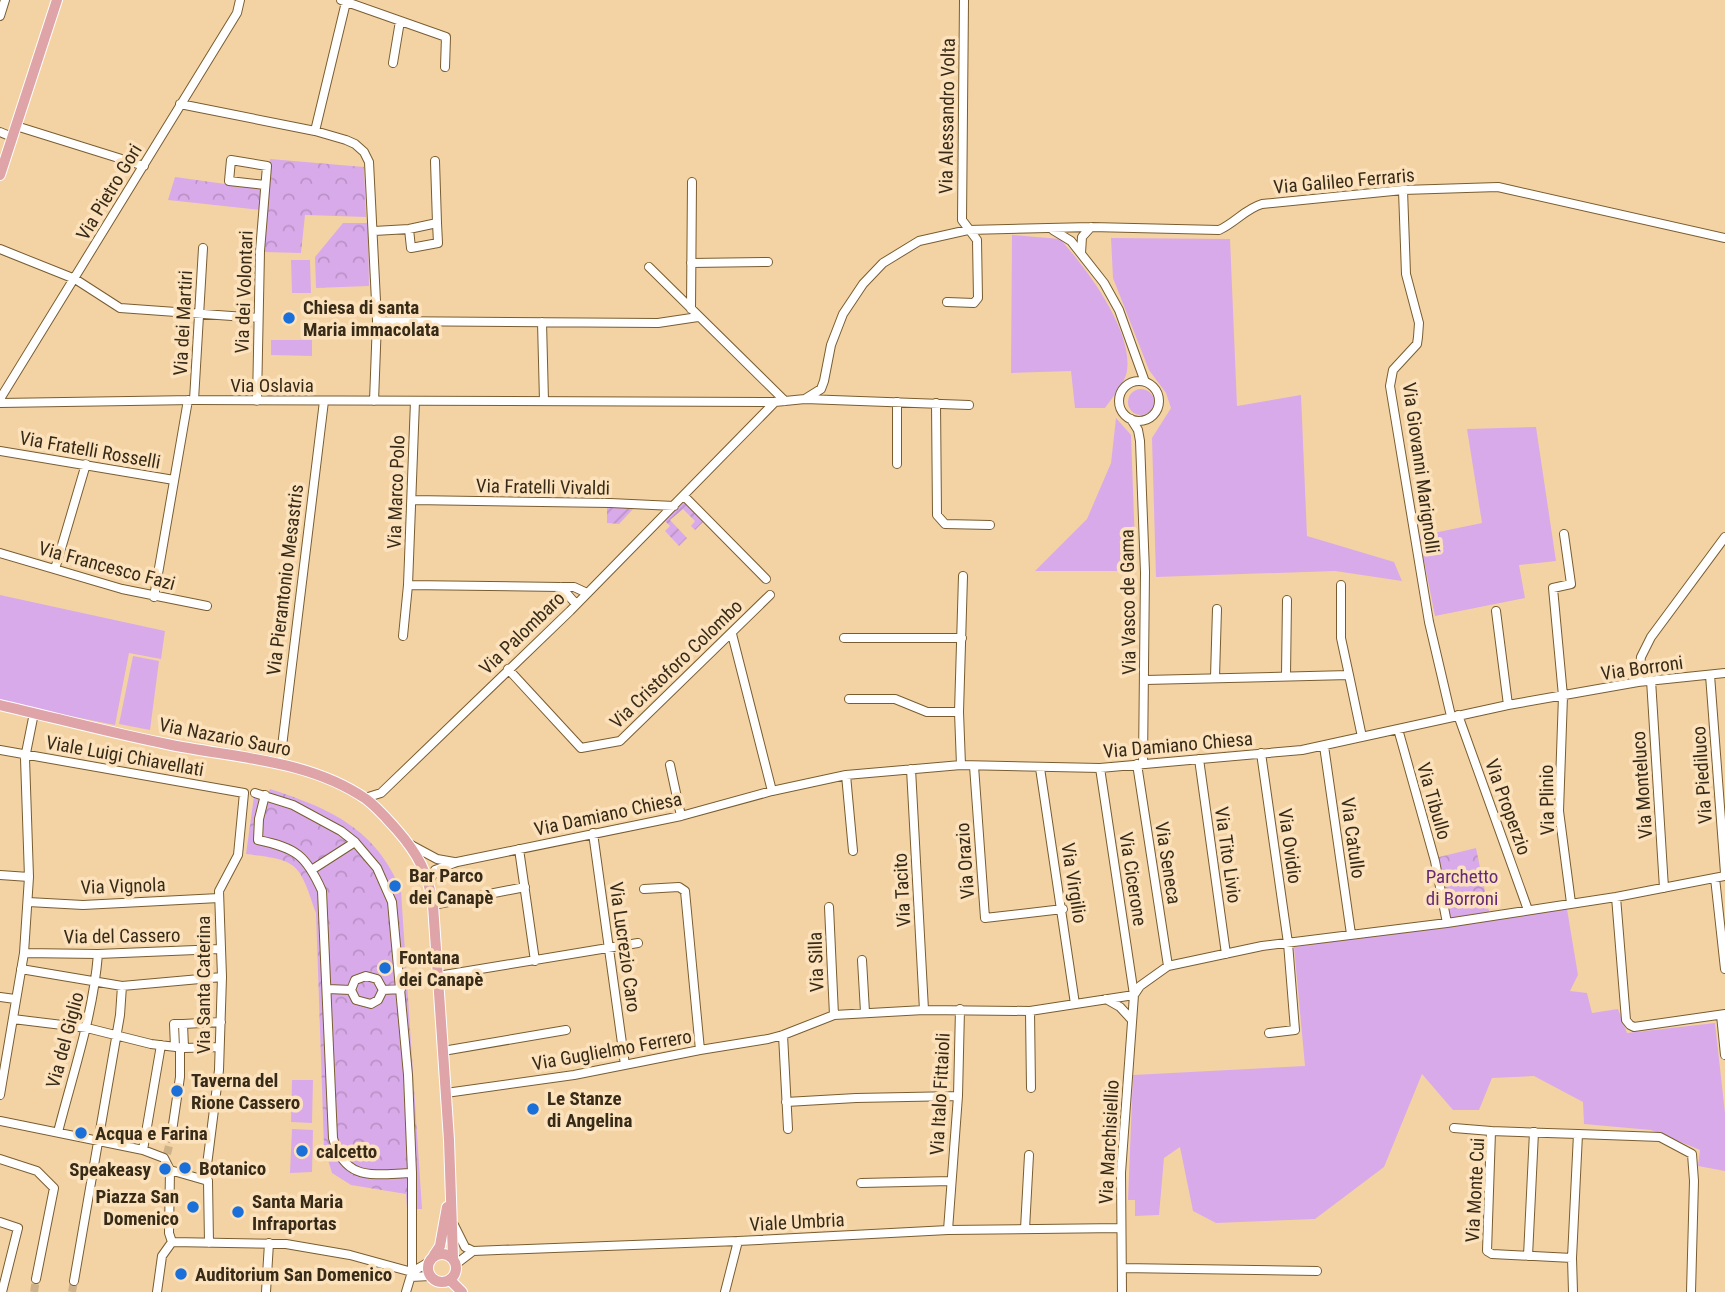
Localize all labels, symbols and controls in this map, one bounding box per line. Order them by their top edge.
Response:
street label: Via Alessandro Volta [934,38,960,194]
street label: Via Pietro Gori [71,140,147,244]
street label: Via Galileo Ferraris [1272,163,1416,199]
street label: Via dei Volontari [230,230,258,354]
street label: Via dei Martiri [169,270,197,376]
place label: Chiesa di santa Maria immacolata [303,296,439,341]
marker: Chiesa di santa Maria immacolata [281,310,297,326]
street label: Via Oslavia [230,374,314,397]
street label: Via Giovanni Marignolli [1398,381,1444,555]
street label: Via Fratelli Rosselli [18,426,162,474]
street label: Via Marco Polo [383,435,409,549]
street label: Via Fratelli Vivaldi [476,474,610,500]
street label: Via Pierantonio Mesastris [262,483,308,677]
street label: Via Vasco de Gama [1115,529,1141,675]
street label: Via Francesco Fazi [36,537,178,595]
street label: Via Palombaro [475,587,569,679]
street label: Via Cristoforo Colombo [605,595,747,733]
street label: Via Borroni [1599,651,1685,685]
street label: Via Nazario Sauro [157,713,293,761]
street label: Via Piediluco [1687,725,1717,825]
street label: Via Damiano Chiesa [1102,727,1254,763]
street label: Via Monteluco [1627,730,1657,840]
street label: Viale Luigi Chiavellati [44,731,206,781]
street label: Via Properzio [1480,756,1536,858]
street label: Via Tibullo [1412,760,1456,842]
street label: Via Plinio [1535,764,1559,836]
street label: Via Damiano Chiesa [532,787,684,841]
street label: Via Catullo [1336,796,1370,880]
street label: Via Tito Livio [1210,805,1246,905]
street label: Via Ovidio [1273,807,1307,885]
street label: Via Seneca [1150,820,1186,906]
street label: Via Orazio [951,822,979,900]
street label: Via Cicerone [1114,831,1152,928]
street label: Via Virgilio [1056,841,1092,925]
street label: Via Tacito [889,852,915,928]
place label: Bar Parco dei Canapè [409,864,493,909]
park label: Parchetto di Borroni [1426,865,1498,910]
street label: Via Vignola [80,873,166,899]
marker: Bar Parco dei Canapè [387,878,403,894]
street label: Via Lucrezio Caro [604,880,646,1014]
street label: Via Santa Caterina [192,916,215,1054]
street label: Via del Cassero [63,923,181,949]
street label: Via Silla [803,931,829,993]
place label: Fontana dei Canapè [399,946,483,991]
marker: Fontana dei Canapè [377,960,393,976]
street label: Via del Giglio [41,989,89,1091]
street label: Via Guglielmo Ferrero [530,1025,694,1075]
street label: Via Italo Fittaioli [925,1032,955,1156]
place label: Taverna del Rione Cassero [191,1069,300,1114]
street label: Via Marchisiellio [1094,1079,1124,1205]
marker: Taverna del Rione Cassero [169,1083,185,1099]
place label: Le Stanze di Angelina [547,1087,632,1132]
marker: Le Stanze di Angelina [525,1101,541,1117]
place label: Acqua e Farina [95,1122,208,1145]
marker: Acqua e Farina [73,1125,89,1141]
street label: Via Monte Cui [1461,1137,1489,1243]
place label: calcetto [316,1140,377,1163]
marker: calcetto [294,1143,310,1159]
place label: Botanico [199,1157,266,1180]
place label: Speakeasy [69,1158,152,1181]
marker: Botanico [177,1160,193,1176]
marker: Speakeasy [157,1161,173,1177]
place label: Piazza San Domenico [95,1185,179,1230]
place label: Santa Maria Infraportas [252,1190,343,1235]
marker: Piazza San Domenico [185,1199,201,1215]
marker: Santa Maria Infraportas [230,1204,246,1220]
street label: Viale Umbria [749,1208,845,1236]
place label: Auditorium San Domenico [195,1263,392,1286]
marker: Auditorium San Domenico [173,1266,189,1282]

